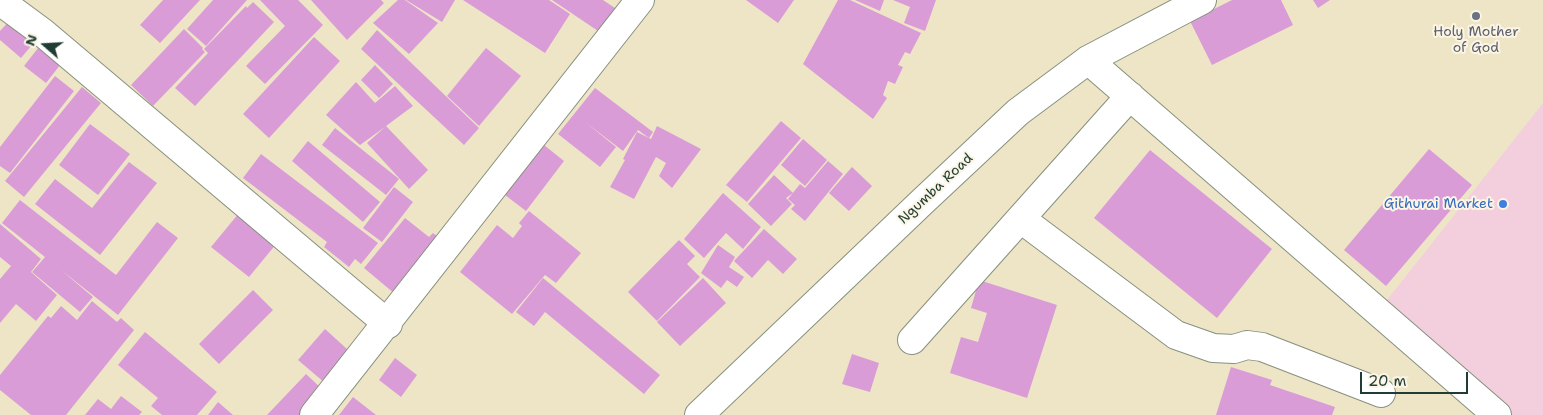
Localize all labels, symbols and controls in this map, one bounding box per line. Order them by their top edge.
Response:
marker: Holy Mother of God [1470,10,1482,22]
north arrow [20,20,70,70]
place label: Holy Mother of God [1433,24,1519,56]
text: N [21,32,41,48]
street label: Ngumba Road [895,150,977,228]
place label: Githurai Market [1384,196,1493,212]
marker: Githurai Market [1497,198,1509,210]
scale bar [1363,362,1470,394]
text: 20 m [1368,371,1407,391]

